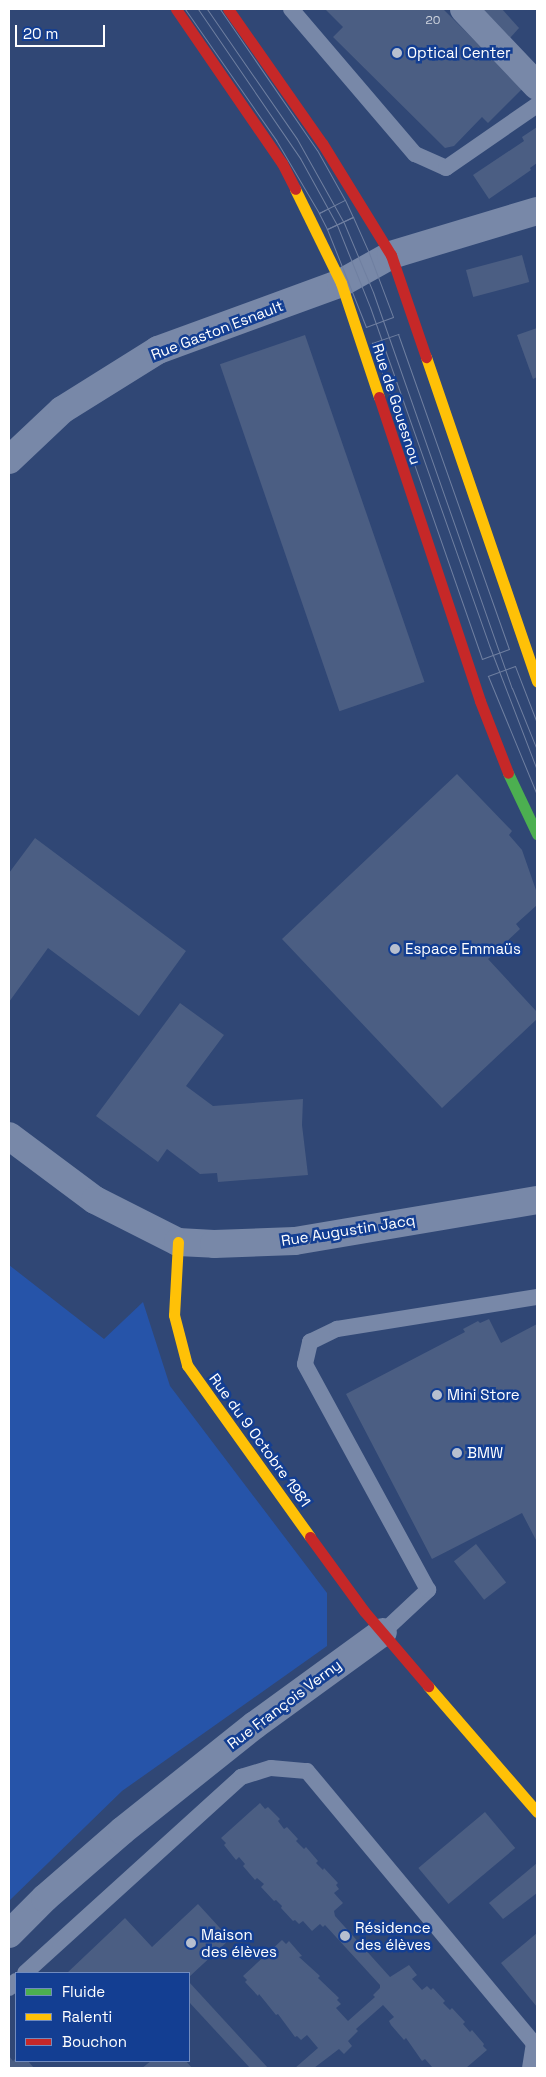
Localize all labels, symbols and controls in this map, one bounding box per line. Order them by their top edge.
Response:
house number: 20 [426,14,440,28]
scale bar [18,15,108,47]
text: 20 m [23,24,58,43]
place label: Optical Center [407,44,511,62]
marker: Optical Center [391,47,403,59]
street label: Rue Gaston Esnault [148,296,286,364]
street label: Rue de Gouesnou [369,341,425,467]
place label: Espace Emmaüs [405,940,521,958]
marker: Espace Emmaüs [389,943,401,955]
street label: Rue Augustin Jacq [280,1210,416,1250]
street label: Rue du 9 Octobre 1981 [206,1370,314,1510]
place label: Mini Store [447,1386,520,1404]
marker: Mini Store [431,1389,443,1401]
place label: BMW [467,1444,503,1462]
marker: BMW [451,1447,463,1459]
street label: Rue François Verny [224,1655,344,1753]
place label: Résidence des élèves [355,1918,431,1953]
place label: Maison des élèves [201,1925,277,1960]
marker: Résidence des élèves [339,1930,351,1942]
marker: Maison des élèves [185,1937,197,1949]
legend [15,1972,190,2062]
text: Fluide [62,1982,105,2001]
text: Ralenti [62,2007,112,2026]
text: Bouchon [62,2032,127,2051]

